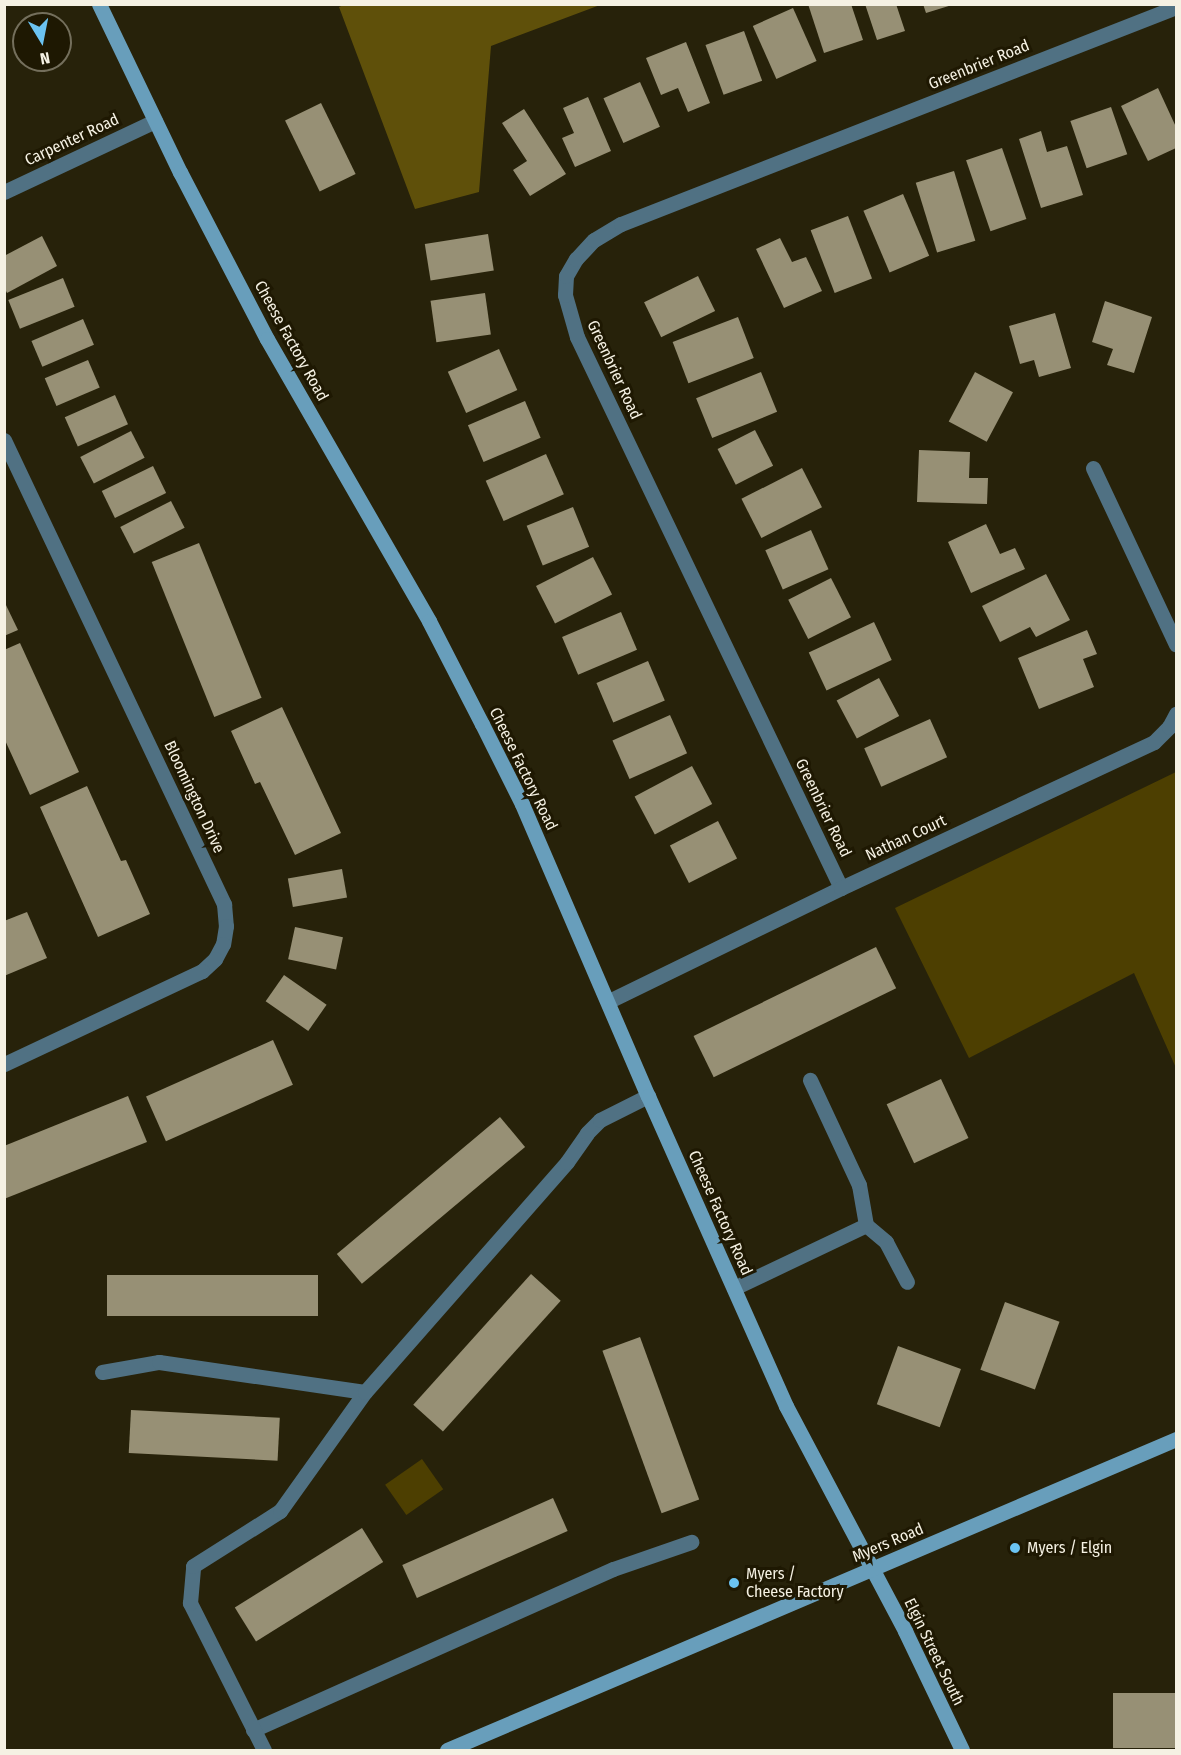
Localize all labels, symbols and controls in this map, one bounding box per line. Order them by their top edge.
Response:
north arrow [12,12,72,72]
street label: Greenbrier Road [926,36,1032,94]
text: N [38,48,51,68]
street label: Carpenter Road [22,110,122,170]
street label: Cheese Factory Road [250,278,332,404]
street label: Greenbrier Road [583,317,645,423]
street label: Cheese Factory Road [485,704,561,834]
street label: Bloomington Drive [160,738,228,856]
street label: Greenbrier Road [791,756,855,860]
street label: Nathan Court [863,811,949,865]
street label: Cheese Factory Road [684,1148,756,1278]
street label: Myers Road [850,1519,926,1567]
place label: Myers / Elgin [1027,1538,1112,1558]
marker: Myers / Elgin [1008,1541,1022,1555]
place label: Myers / Cheese Factory [746,1564,844,1602]
marker: Myers / Cheese Factory [727,1576,741,1590]
street label: Elgin Street South [900,1595,968,1709]

